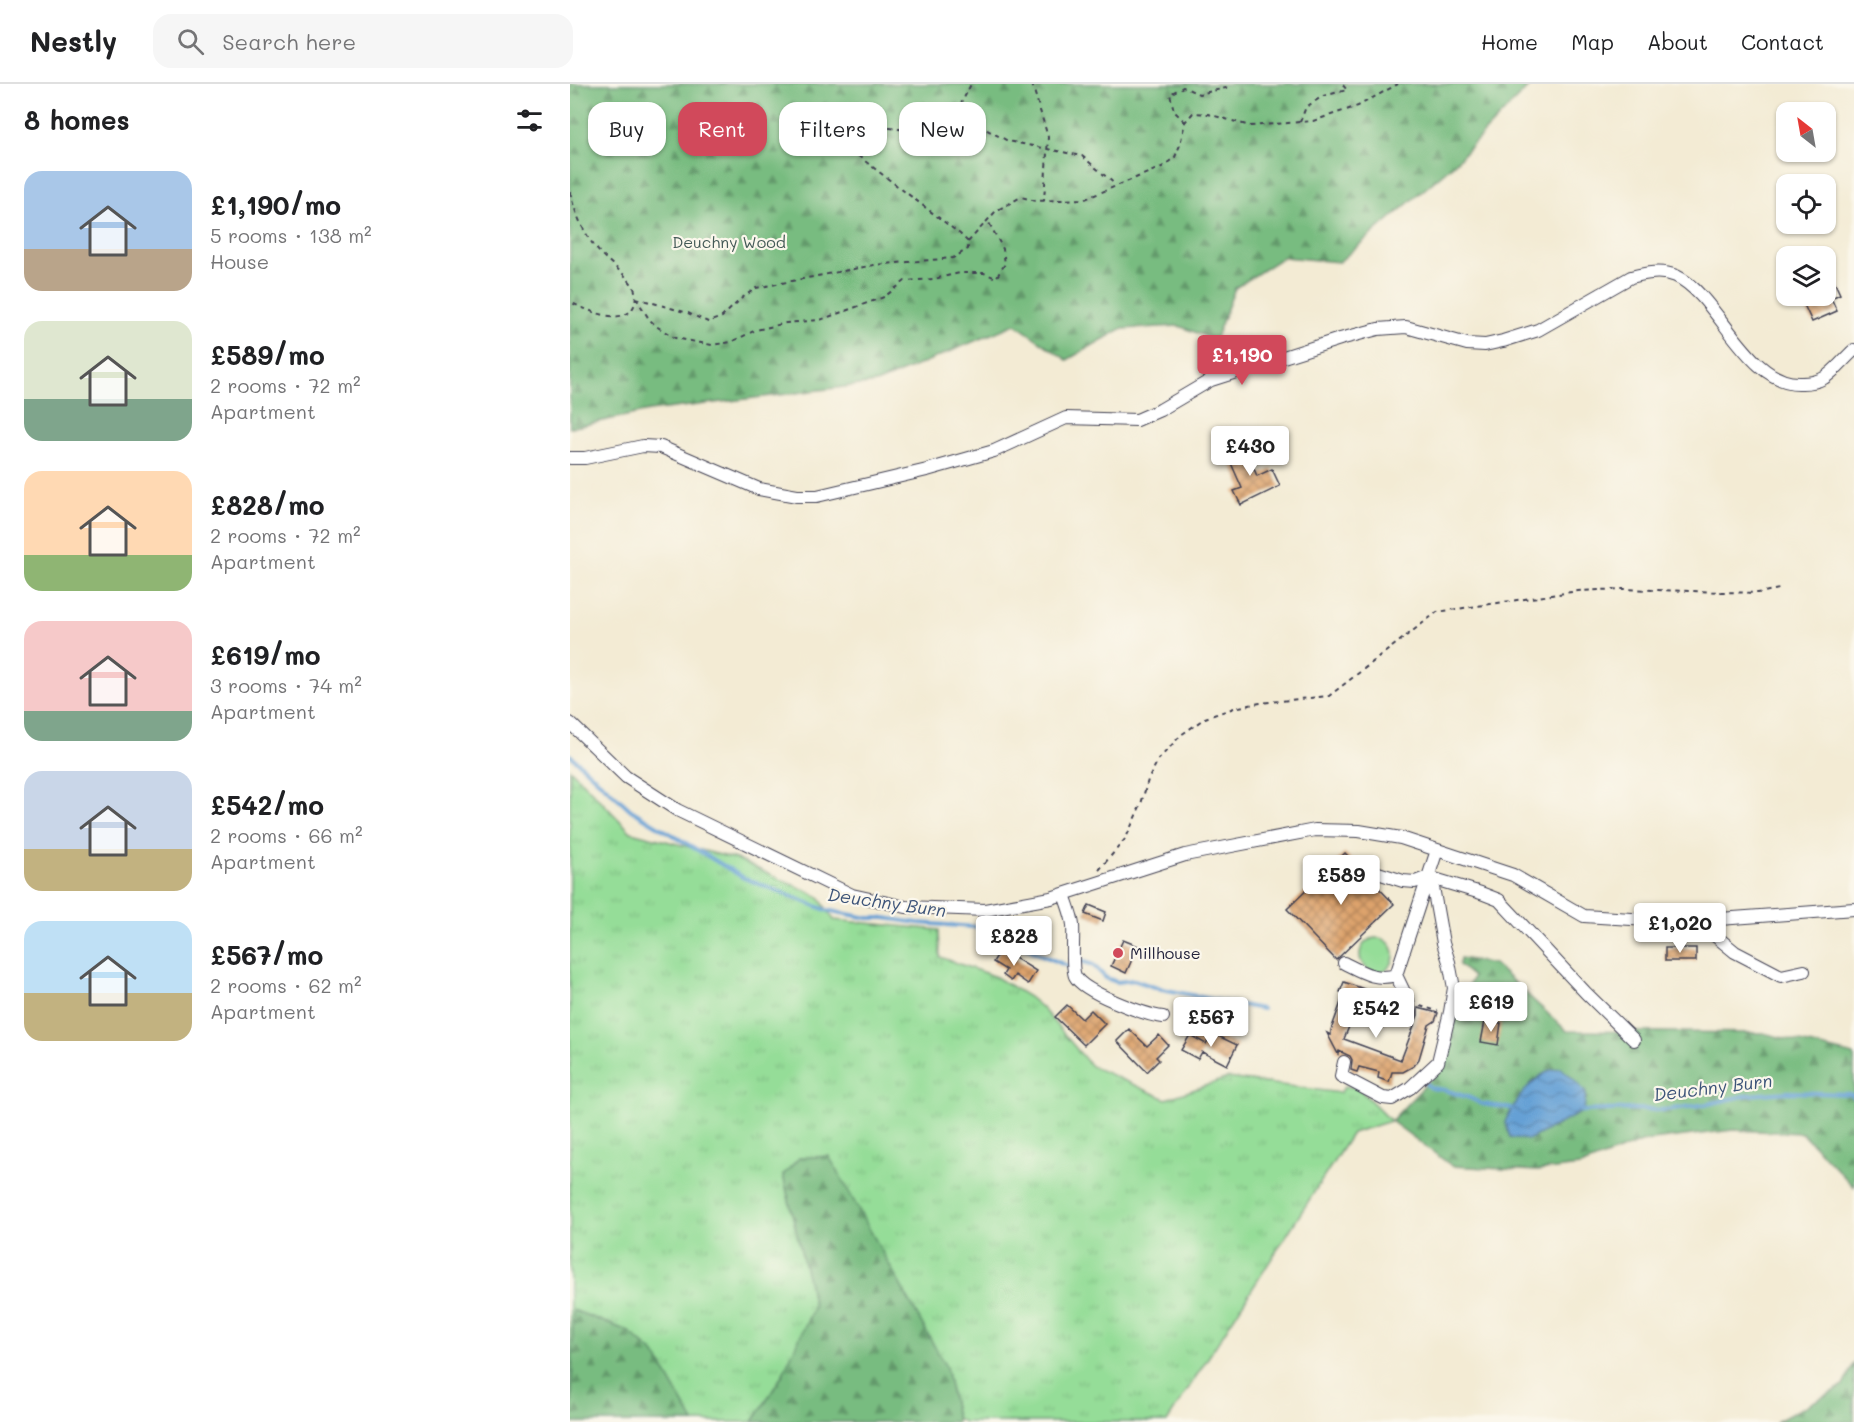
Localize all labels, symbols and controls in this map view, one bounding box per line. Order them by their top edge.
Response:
search box [153,14,573,68]
text: Nestly [30,23,117,59]
icon: search [174,25,207,58]
text: Search here [222,27,356,56]
text: Home [1481,28,1538,55]
text: Map [1571,28,1614,55]
text: About [1647,28,1708,55]
text: Contact [1741,28,1824,55]
chip: Buy [588,102,666,156]
chip: Rent [678,102,767,156]
chip: Filters [779,102,887,156]
chip: New [899,102,986,156]
north arrow [1776,102,1836,162]
map controls [1776,102,1836,306]
text: 8 homes [24,103,130,137]
icon: filters [513,104,546,137]
button: locate [1776,174,1836,234]
text: £1,190/mo [210,188,341,222]
icon: home [72,195,144,267]
text: 5 rooms · 138 m² [210,222,372,248]
park label: Deuchny Wood [672,231,786,252]
button: layers [1776,246,1836,306]
text: House [210,248,269,274]
pin: £1,190 [1193,335,1291,386]
text: £589/mo [210,338,325,372]
text: £1,190 [1211,341,1273,367]
icon: home [72,345,144,417]
text: 2 rooms · 72 m² [210,372,361,398]
text: Apartment [210,398,316,424]
pin: £430 [1214,426,1286,477]
text: £430 [1225,432,1275,458]
text: £828/mo [210,488,325,522]
icon: home [72,495,144,567]
text: 2 rooms · 72 m² [210,522,361,548]
text: Apartment [210,548,316,574]
text: £619/mo [210,638,321,672]
icon: home [72,645,144,717]
text: 3 rooms · 74 m² [210,672,362,698]
text: Apartment [210,698,316,724]
text: £542/mo [210,788,324,822]
icon: home [72,795,144,867]
text: 2 rooms · 66 m² [210,822,363,848]
text: Apartment [210,848,316,874]
pin: £589 [1305,855,1377,906]
text: £589 [1317,861,1365,887]
water label: Deuchny Burn [826,882,948,922]
pin: £1,020 [1631,903,1729,954]
text: £1,020 [1648,909,1712,935]
pin: £828 [978,916,1050,967]
text: £828 [990,922,1038,948]
text: £567/mo [210,938,323,972]
place label: Millhouse [1130,942,1201,963]
icon: home [72,945,144,1017]
marker: Millhouse [1111,946,1125,960]
text: 2 rooms · 62 m² [210,972,362,998]
pin: £619 [1455,982,1527,1033]
pin: £542 [1340,988,1412,1039]
text: £619 [1468,988,1514,1014]
text: £542 [1352,994,1400,1020]
pin: £567 [1175,997,1247,1048]
text: Apartment [210,998,316,1024]
text: £567 [1187,1003,1235,1029]
water label: Deuchny Burn [1652,1068,1774,1106]

